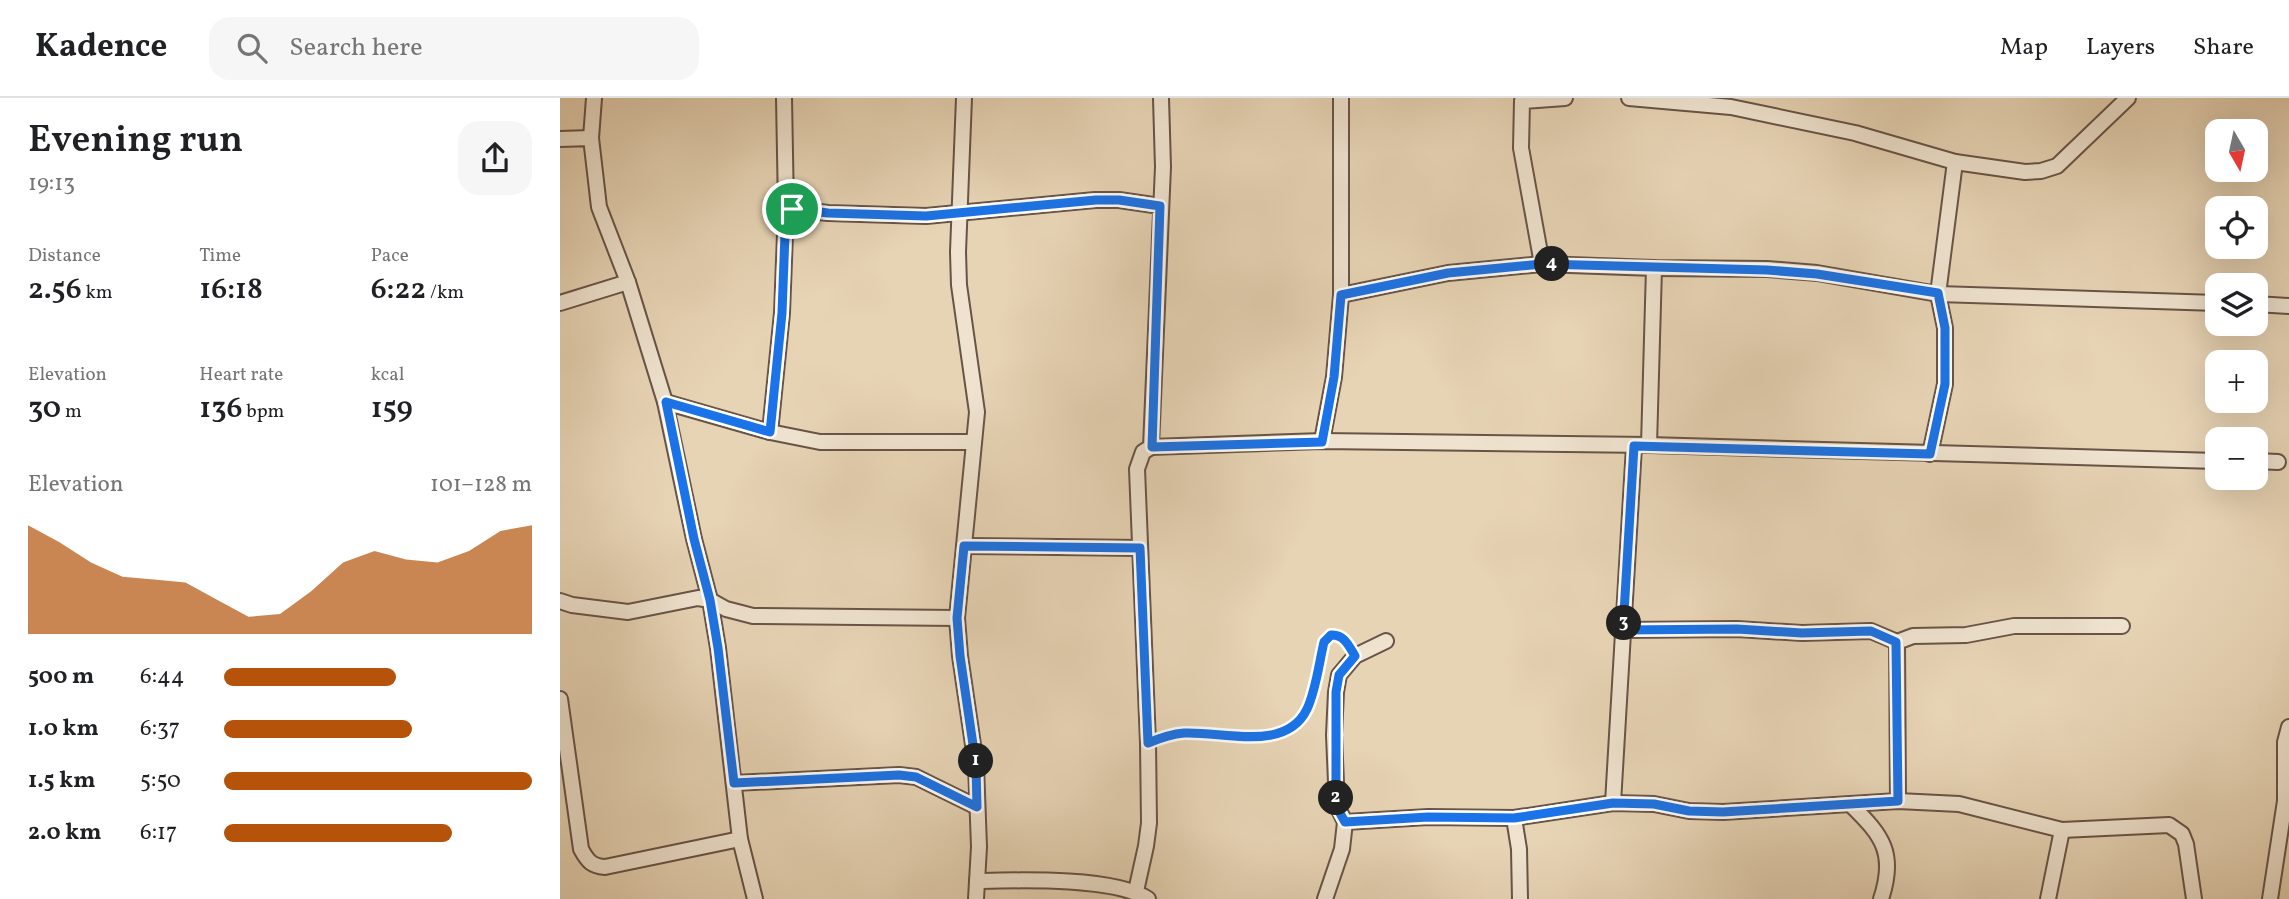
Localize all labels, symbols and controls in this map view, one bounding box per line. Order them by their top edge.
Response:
search box [209,17,699,80]
text: Kadence [35,25,167,71]
icon: search [233,29,271,67]
text: Search here [289,30,423,66]
text: Map [2000,31,2048,65]
text: Layers [2086,31,2155,65]
text: Share [2193,31,2254,65]
text: Evening run [28,115,243,168]
north arrow [2205,119,2268,182]
map controls [2205,119,2268,490]
button: share [458,121,532,195]
text: 19:13 [28,168,75,200]
pin [762,179,822,239]
icon: arrive [773,190,811,228]
button: locate [2205,196,2268,259]
text: Distance [28,243,101,269]
text: Time [199,243,241,269]
text: Pace [371,243,409,269]
pin: 4 [1534,246,1570,282]
text: 4 [1546,250,1557,276]
text: 2.56 [28,269,82,311]
text: 16:18 [199,269,263,311]
text: 6:22 [371,269,426,311]
button: layers [2205,273,2268,336]
text: km [82,280,113,306]
text: /km [426,280,464,306]
button: + [2205,350,2268,413]
text: Elevation [28,362,107,388]
text: Heart rate [199,362,283,388]
text: kcal [371,362,404,388]
text: 30 [28,388,61,430]
text: 136 [199,388,243,430]
text: 159 [371,388,413,430]
text: m [61,399,82,425]
text: bpm [243,399,284,425]
button: − [2205,427,2268,490]
text: Elevation [28,469,124,501]
text: 101–128 m [430,469,532,501]
pin: 3 [1606,606,1642,640]
text: 3 [1619,609,1628,635]
text: 500 m [28,661,94,693]
text: 6:44 [140,661,185,693]
text: 1.0 km [28,713,99,745]
text: 6:37 [140,713,180,745]
pin: 1 [958,744,994,778]
text: 1 [972,747,979,773]
text: 1.5 km [28,765,95,797]
text: 5:50 [140,765,181,797]
pin: 2 [1318,780,1354,816]
text: 2 [1331,784,1340,810]
text: 2.0 km [28,817,101,849]
text: 6:17 [140,817,177,849]

